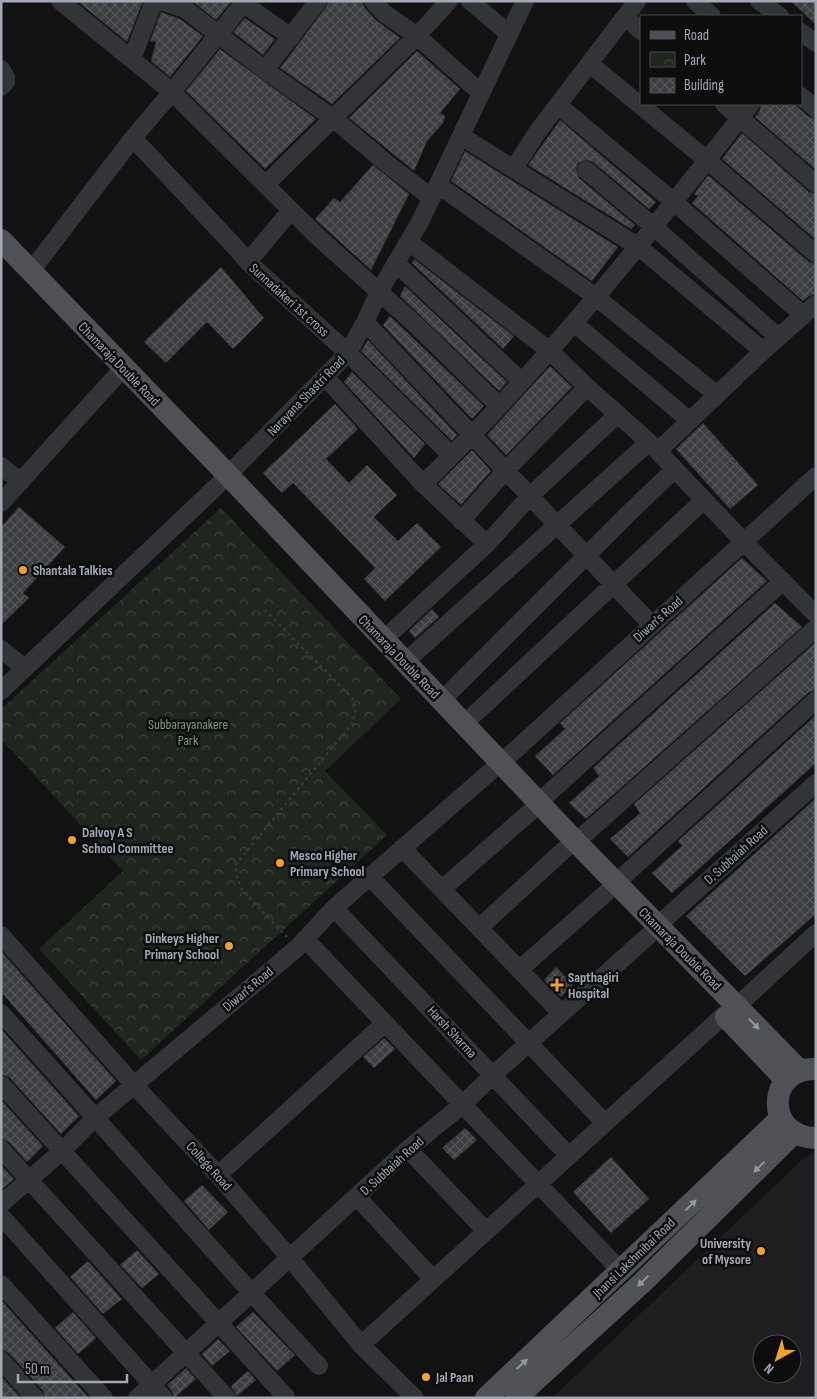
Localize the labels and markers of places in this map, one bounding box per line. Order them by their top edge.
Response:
place label: Shantala Talkies [33,562,113,579]
marker: Shantala Talkies [17,564,29,576]
place label: Dalvoy A S School Committee [82,824,173,857]
marker: Dalvoy A S School Committee [66,834,78,846]
place label: Mesco Higher Primary School [290,847,365,880]
marker: Mesco Higher Primary School [274,857,286,869]
place label: Dinkeys Higher Primary School [145,930,220,963]
marker: Dinkeys Higher Primary School [223,940,235,952]
place label: Sapthagiri Hospital [568,969,619,1002]
marker: Sapthagiri Hospital [550,978,564,992]
place label: University of Mysore [700,1235,751,1268]
marker: University of Mysore [755,1245,767,1257]
place label: Jal Paan [435,1369,474,1386]
marker: Jal Paan [420,1371,432,1383]

